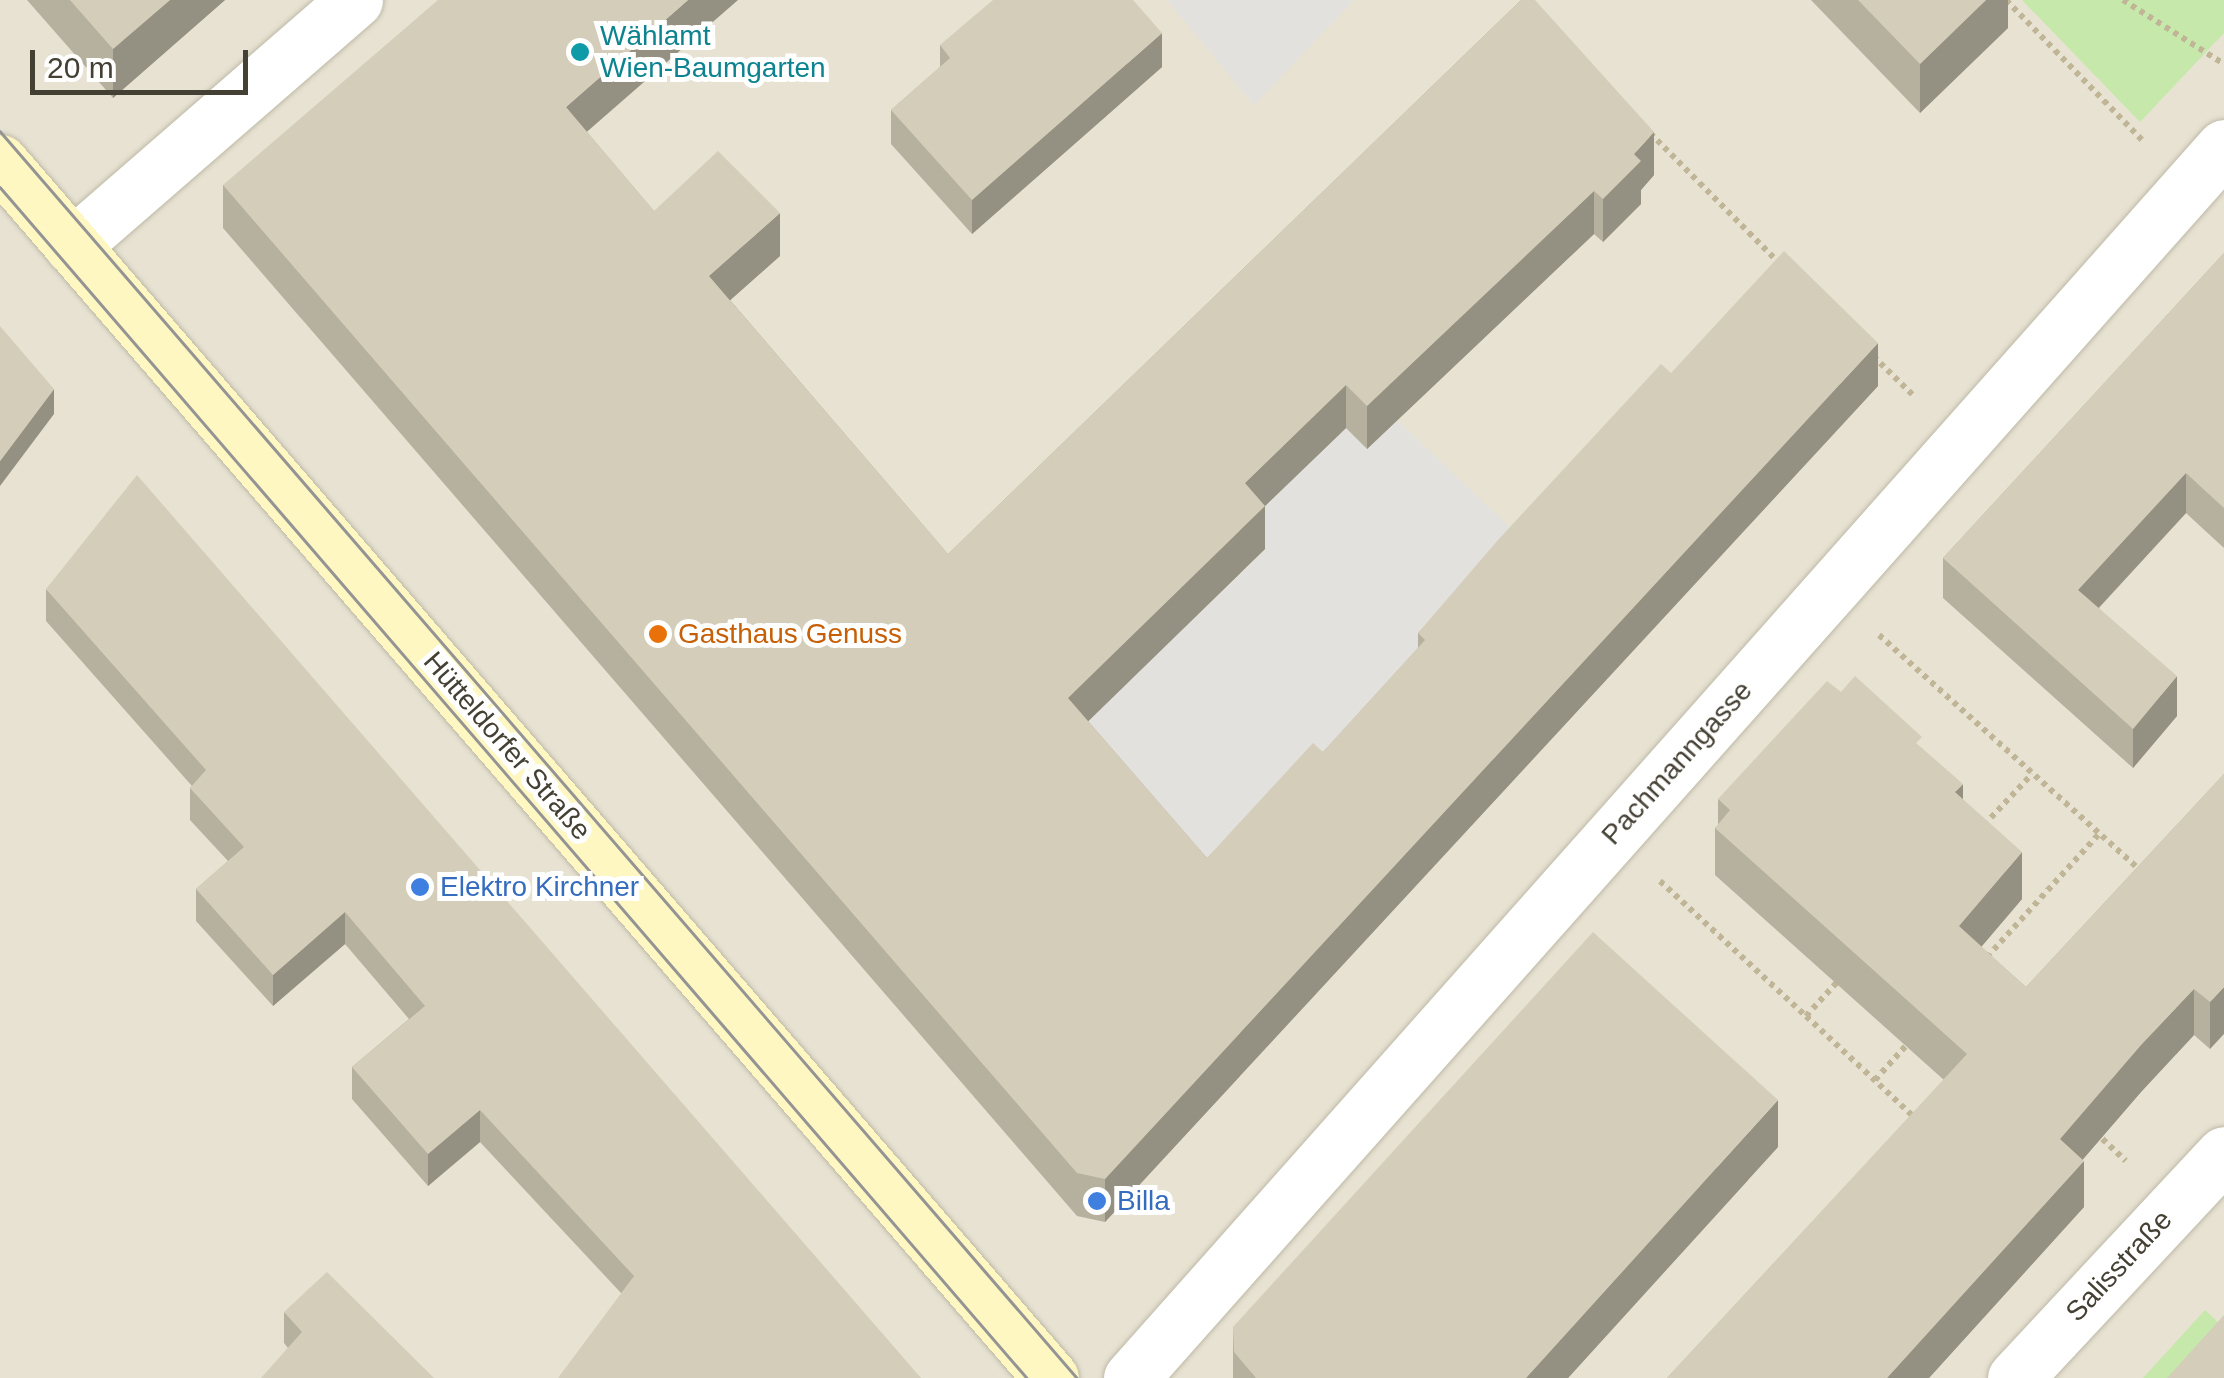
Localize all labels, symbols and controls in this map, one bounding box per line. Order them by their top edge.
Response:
place label: Wählamt Wien-Baumgarten [600,19,826,85]
scale bar [35,30,252,92]
marker: Wählamt Wien-Baumgarten [569,41,591,63]
text: 20 m [47,51,114,84]
place label: Gasthaus Genuss [678,617,902,651]
marker: Gasthaus Genuss [647,623,669,645]
street label: Hütteldorfer Straße [416,645,598,847]
street label: Pachmanngasse [1595,674,1759,852]
place label: Elektro Kirchner [440,870,639,904]
marker: Elektro Kirchner [409,876,431,898]
place label: Billa [1117,1184,1170,1218]
marker: Billa [1086,1190,1108,1212]
street label: Salisstraße [2059,1203,2179,1329]

